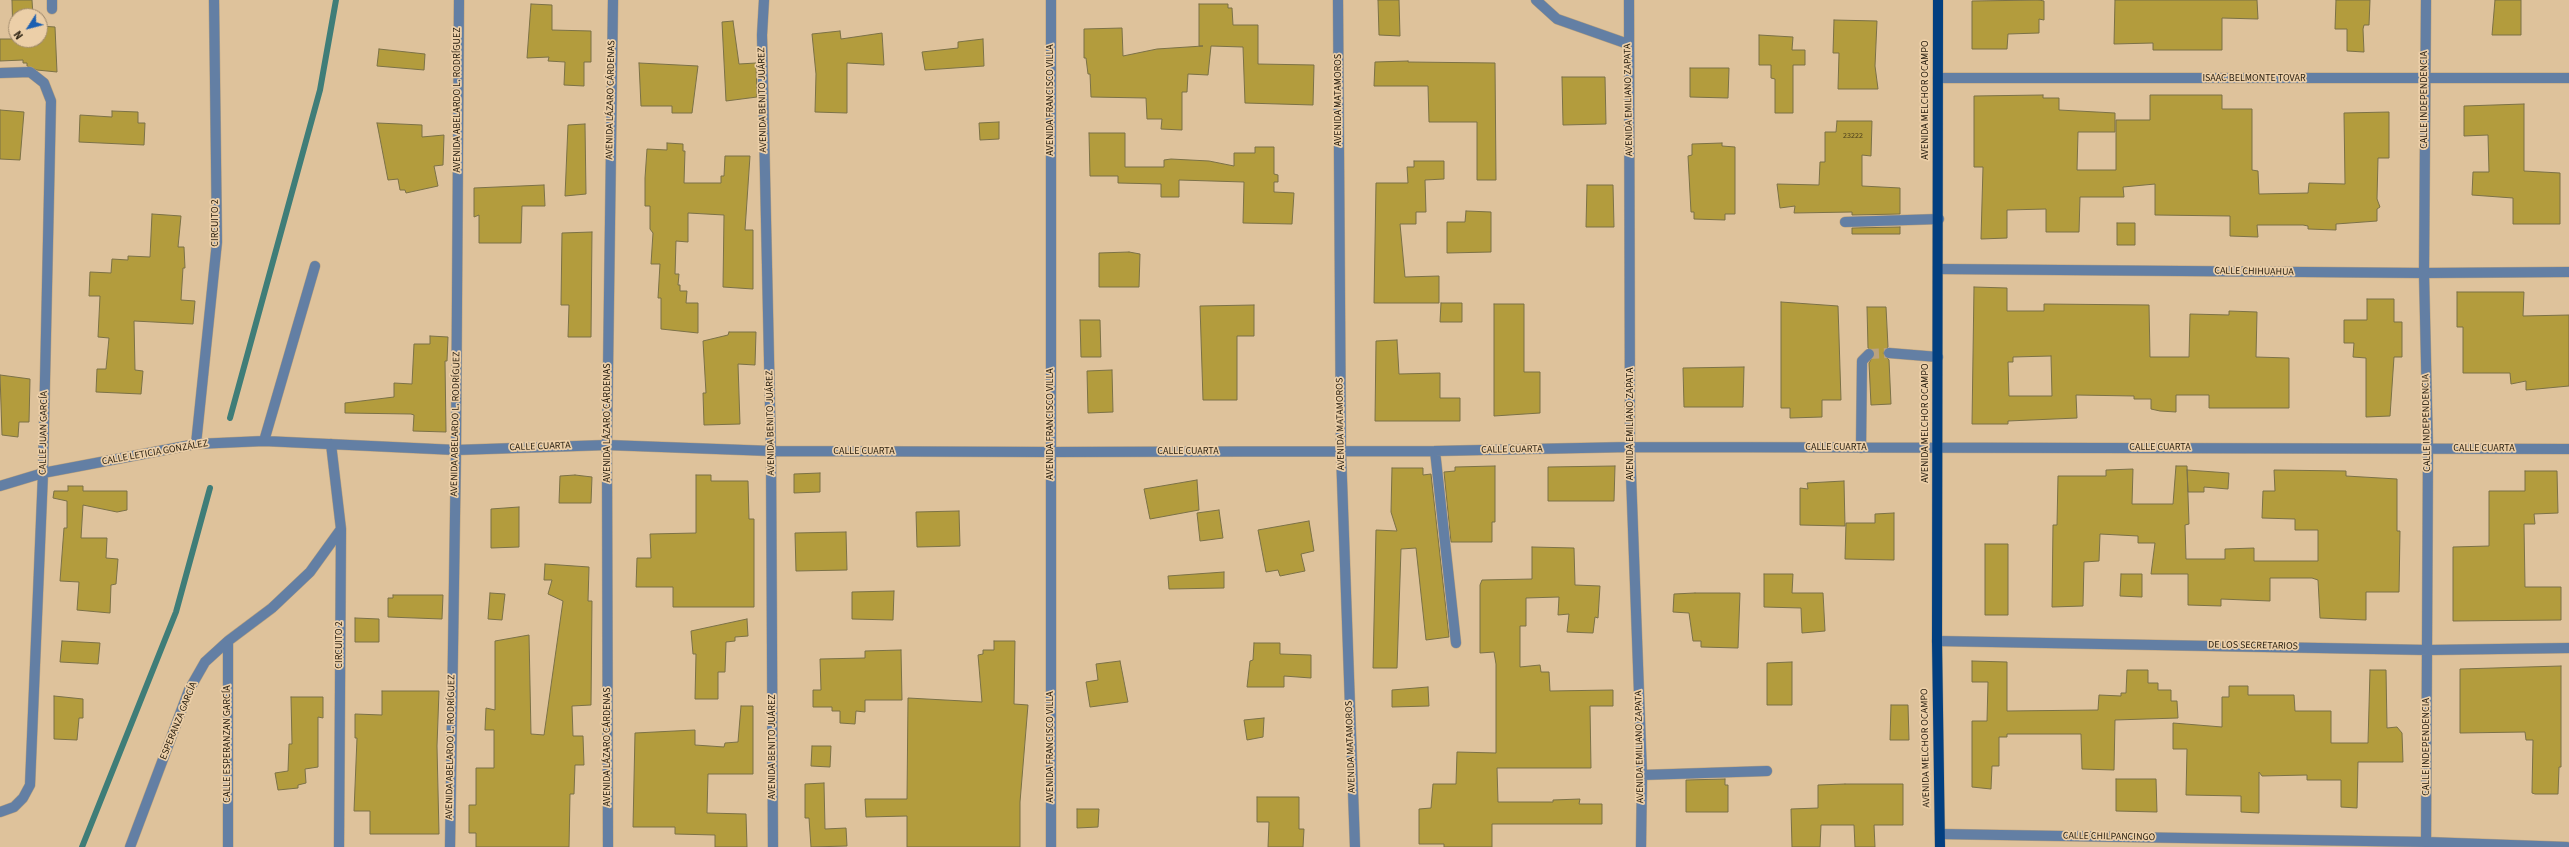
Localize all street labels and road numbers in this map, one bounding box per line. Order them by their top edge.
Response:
street label: AVENIDA ABELARDO L. RODRÍGUEZ [452,27,464,173]
street label: AVENIDA LÁZARO CÁRDENAS [604,40,618,160]
street label: AVENIDA MELCHOR OCAMPO [1920,40,1932,160]
street label: AVENIDA FRANCISCO VILLA [1045,44,1057,156]
street label: AVENIDA EMILIANO ZAPATA [1622,44,1636,156]
street label: AVENIDA BENITO JUÁREZ [756,47,770,153]
street label: CALLE INDEPENDENCIA [2419,51,2431,149]
street label: AVENIDA MATAMOROS [1333,54,1345,146]
street label: ISAAC BELMONTE TOVAR [2202,73,2306,85]
street label: CIRCUITO 2 [210,199,222,247]
street label: CALLE CHIHUAHUA [2214,265,2294,279]
street label: AVENIDA ABELARDO L. RODRÍGUEZ [449,351,463,497]
street label: AVENIDA LÁZARO CÁRDENAS [602,363,614,483]
street label: AVENIDA MELCHOR OCAMPO [1920,363,1932,483]
street label: AVENIDA FRANCISCO VILLA [1045,368,1057,480]
street label: AVENIDA EMILIANO ZAPATA [1625,368,1637,480]
street label: AVENIDA BENITO JUÁREZ [764,370,778,476]
street label: CALLE INDEPENDENCIA [2420,374,2434,472]
street label: AVENIDA MATAMOROS [1334,378,1348,470]
street label: CALLE JUAN GARCÍA [37,391,51,475]
street label: CALLE LETICIA GONZÁLEZ [101,438,209,468]
street label: CALLE CUARTA [509,440,571,454]
street label: CALLE CUARTA [1805,442,1867,454]
street label: CALLE CUARTA [2129,442,2191,454]
street label: CALLE CUARTA [1481,443,1543,457]
street label: CALLE CUARTA [2453,443,2515,455]
street label: CALLE CUARTA [833,446,895,458]
street label: CALLE CUARTA [1157,446,1219,458]
street label: CIRCUITO 2 [334,621,346,669]
street label: DE LOS SECRETARIOS [2208,639,2298,653]
street label: AVENIDA ABELARDO L. RODRÍGUEZ [444,674,458,820]
street label: ESPERANZA GARCÍA [158,680,200,762]
street label: CALLE ESPERANZAN GARCÍA [222,685,234,803]
street label: AVENIDA LÁZARO CÁRDENAS [602,687,614,807]
street label: AVENIDA MELCHOR OCAMPO [1919,688,1933,808]
street label: AVENIDA FRANCISCO VILLA [1045,691,1057,803]
street label: AVENIDA EMILIANO ZAPATA [1633,691,1647,803]
street label: AVENIDA BENITO JUÁREZ [767,694,779,800]
street label: CALLE INDEPENDENCIA [2421,698,2433,796]
street label: AVENIDA MATAMOROS [1343,701,1359,793]
street label: CALLE CHILPANCINGO [2063,830,2155,844]

